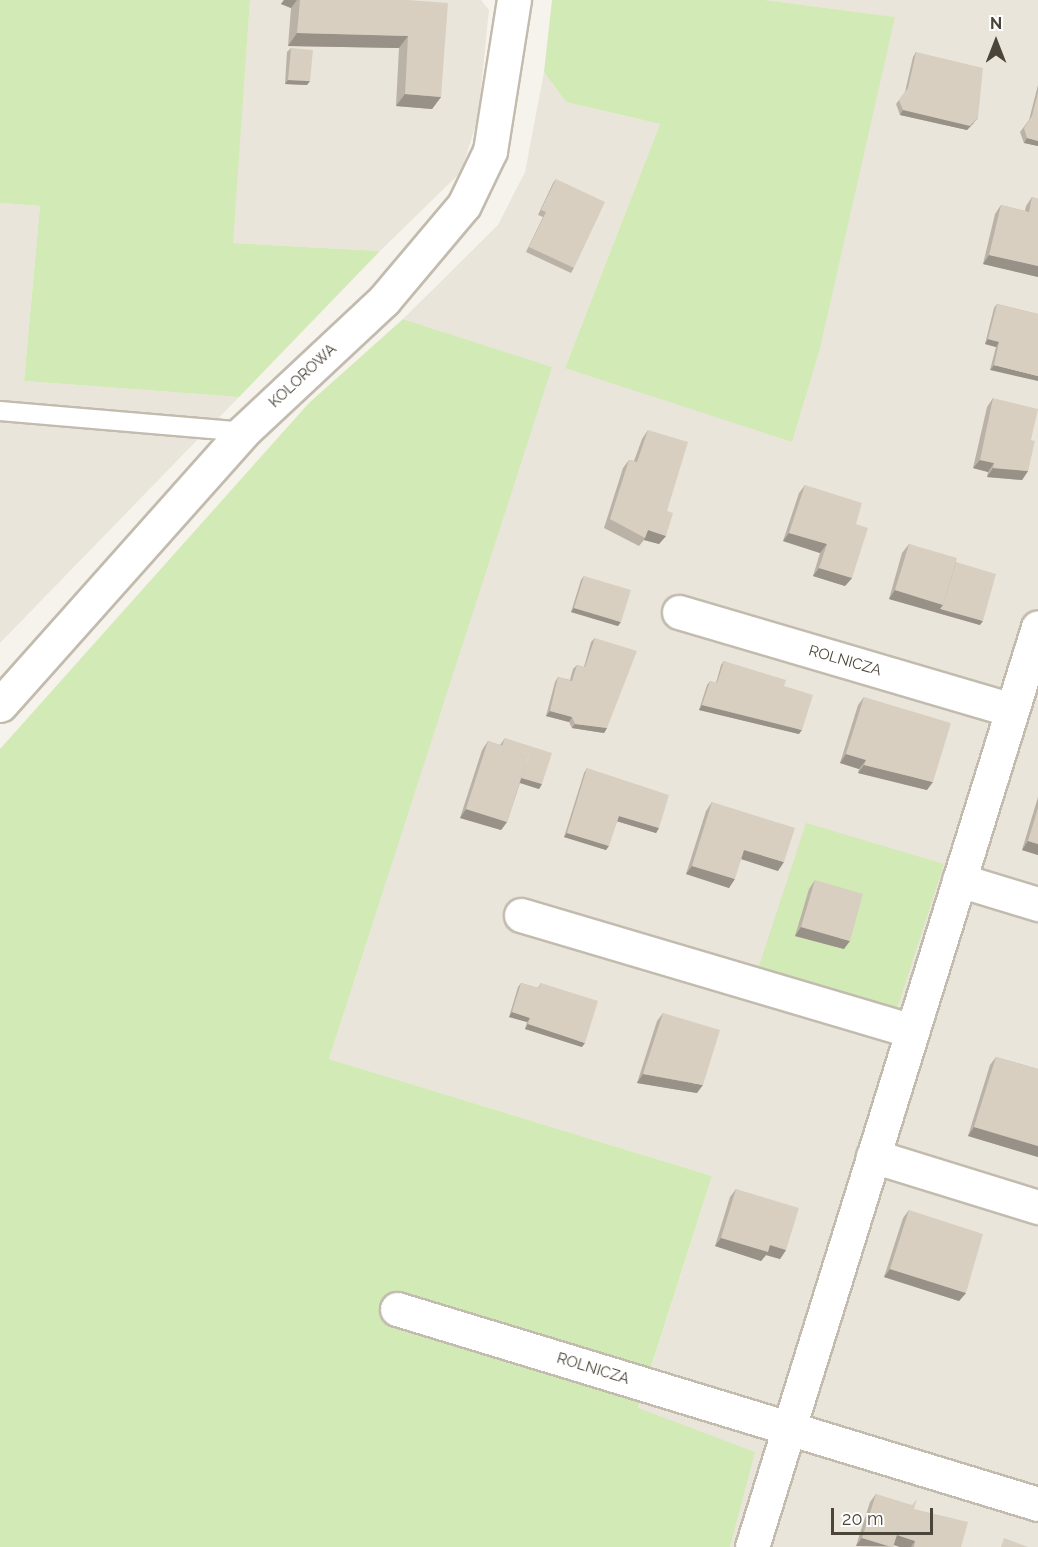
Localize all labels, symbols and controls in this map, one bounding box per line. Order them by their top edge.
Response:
north arrow [966,12,1026,72]
text: N [990,14,1002,33]
street label: KOLOROWA [266,340,340,412]
street label: ROLNICZA [806,642,884,680]
street label: ROLNICZA [555,1349,631,1389]
scale bar [834,1496,936,1534]
text: 20 m [842,1508,884,1529]

